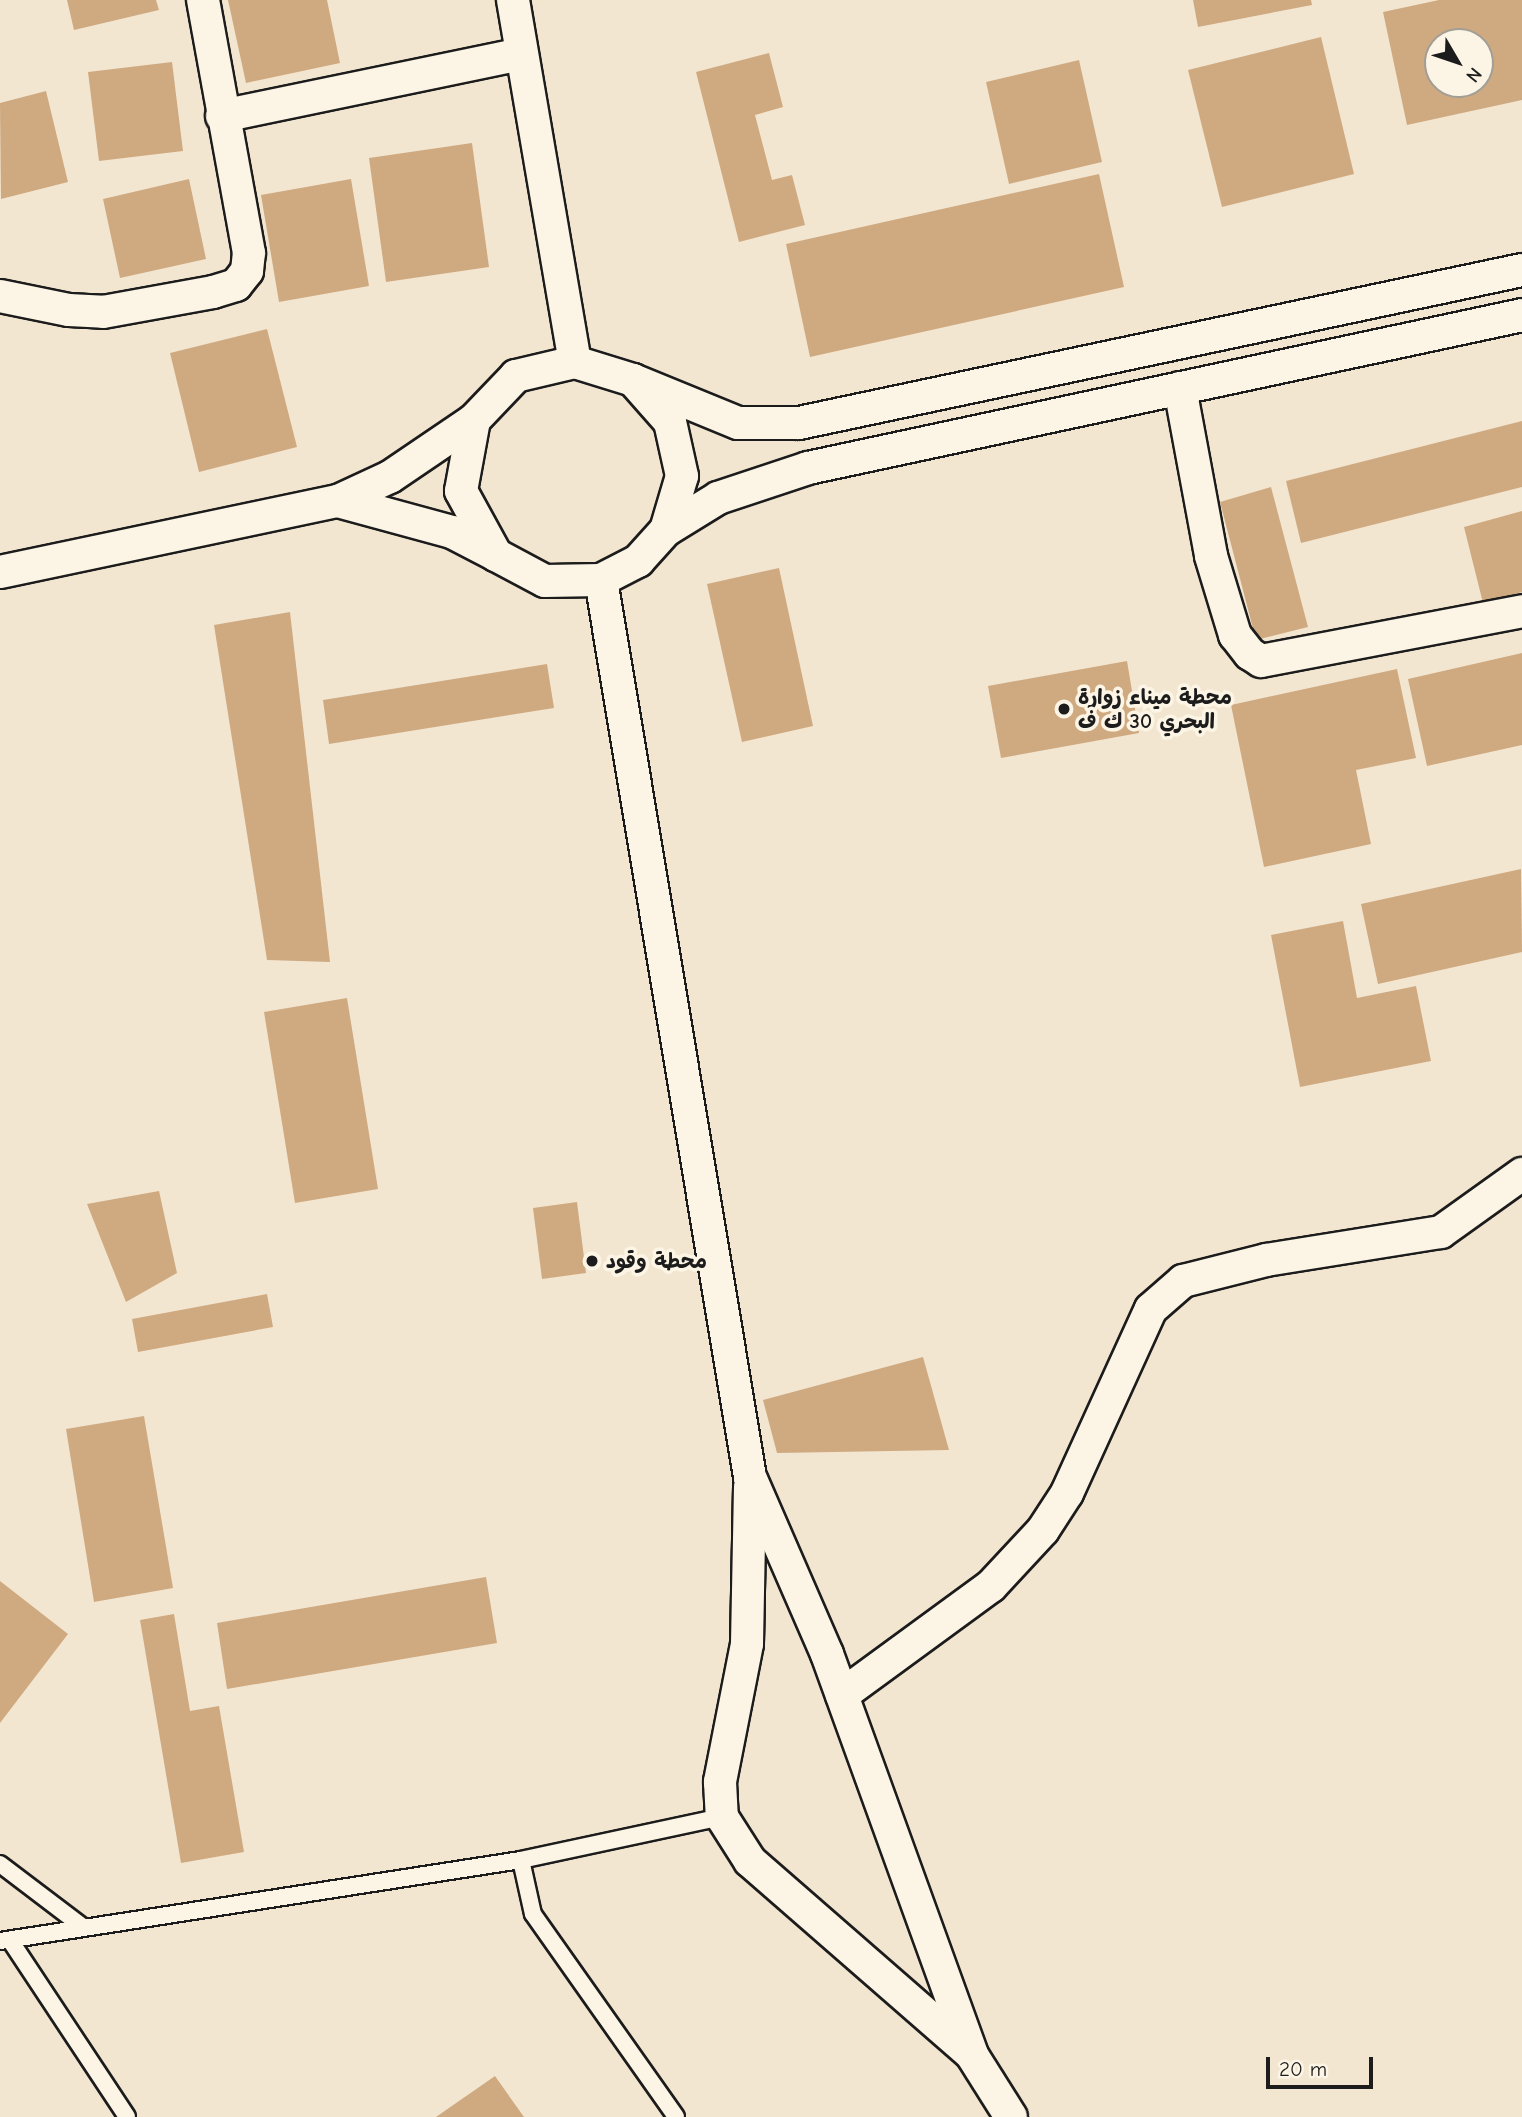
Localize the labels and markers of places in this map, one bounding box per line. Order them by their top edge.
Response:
place label: محطة ميناء زوارة البحري 30 ك ف [1078,684,1232,734]
marker: محطة ميناء زوارة البحري 30 ك ف [1056,701,1072,717]
place label: محطة وقود [606,1248,707,1274]
marker: محطة وقود [584,1253,600,1269]

